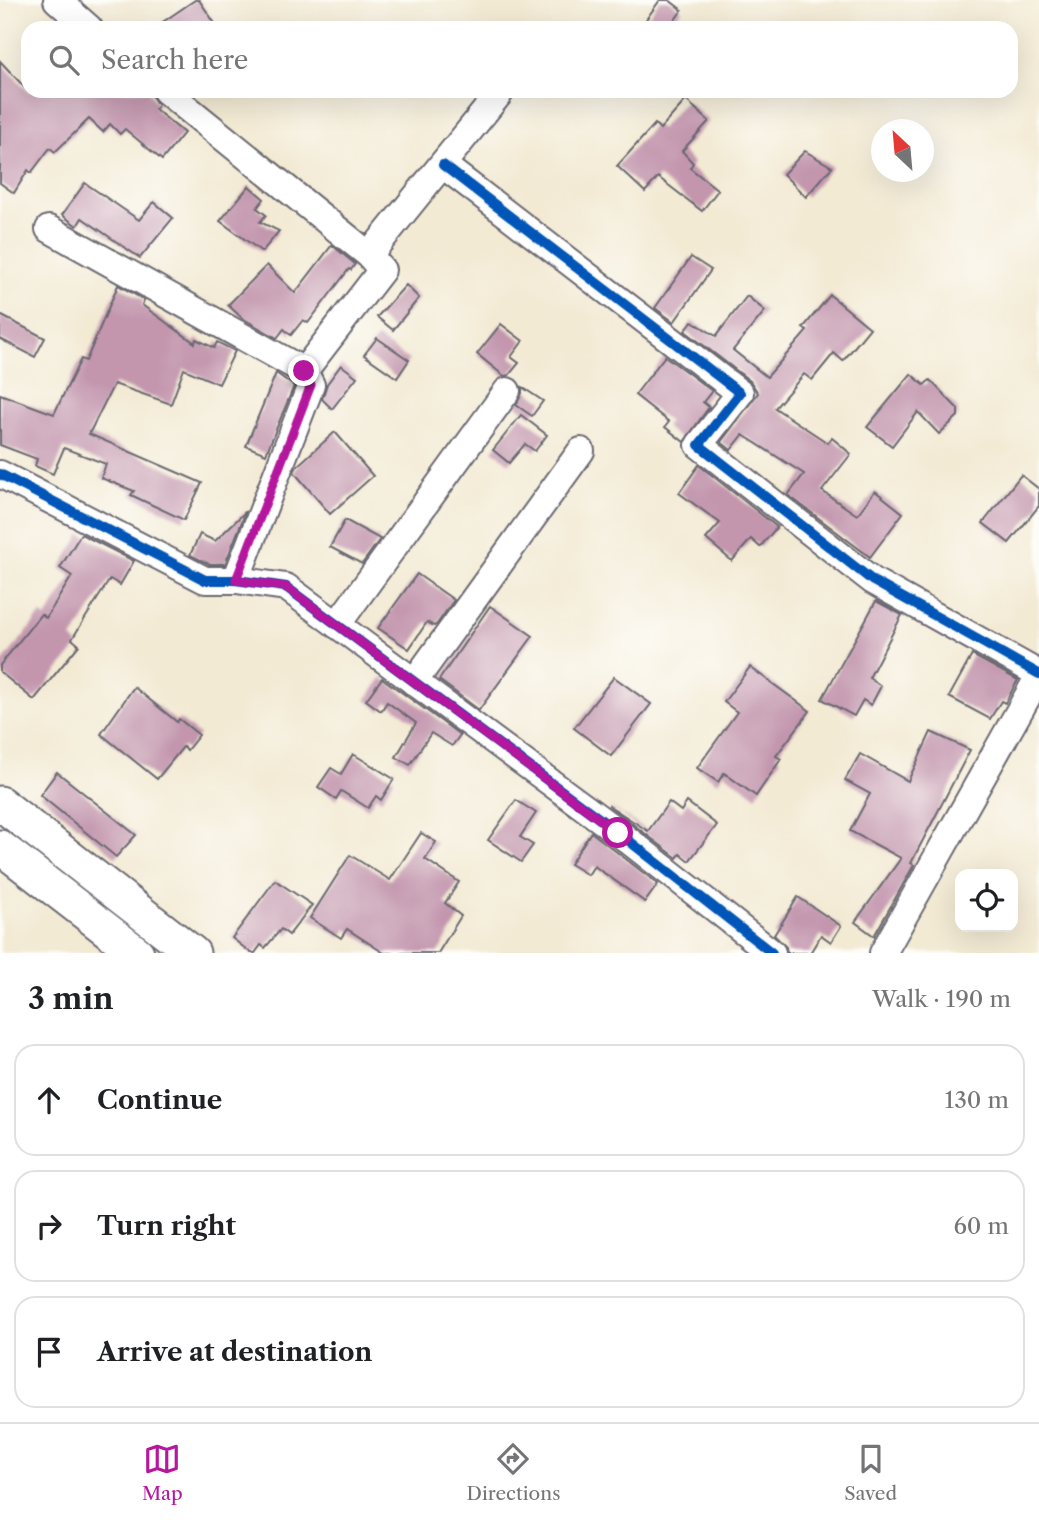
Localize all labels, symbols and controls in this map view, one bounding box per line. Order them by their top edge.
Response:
search box [21,21,1018,98]
icon: search [45,41,83,79]
text: Search here [101,44,248,76]
north arrow [871,119,934,182]
route end [288,355,319,386]
route start [602,817,633,848]
map controls [955,869,1018,932]
button: locate [955,869,1018,932]
text: 3 min [28,980,114,1017]
text: Walk · 190 m [872,985,1011,1013]
icon: ahead [30,1081,68,1119]
text: Continue [97,1084,222,1116]
text: 130 m [945,1086,1009,1114]
icon: right [30,1207,68,1245]
text: Turn right [97,1210,236,1242]
text: 60 m [953,1212,1009,1240]
icon: arrive [30,1333,68,1371]
text: Arrive at destination [97,1336,372,1368]
tab: Map [142,1440,183,1505]
tab: Directions [467,1440,560,1505]
tab: Saved [844,1440,897,1505]

